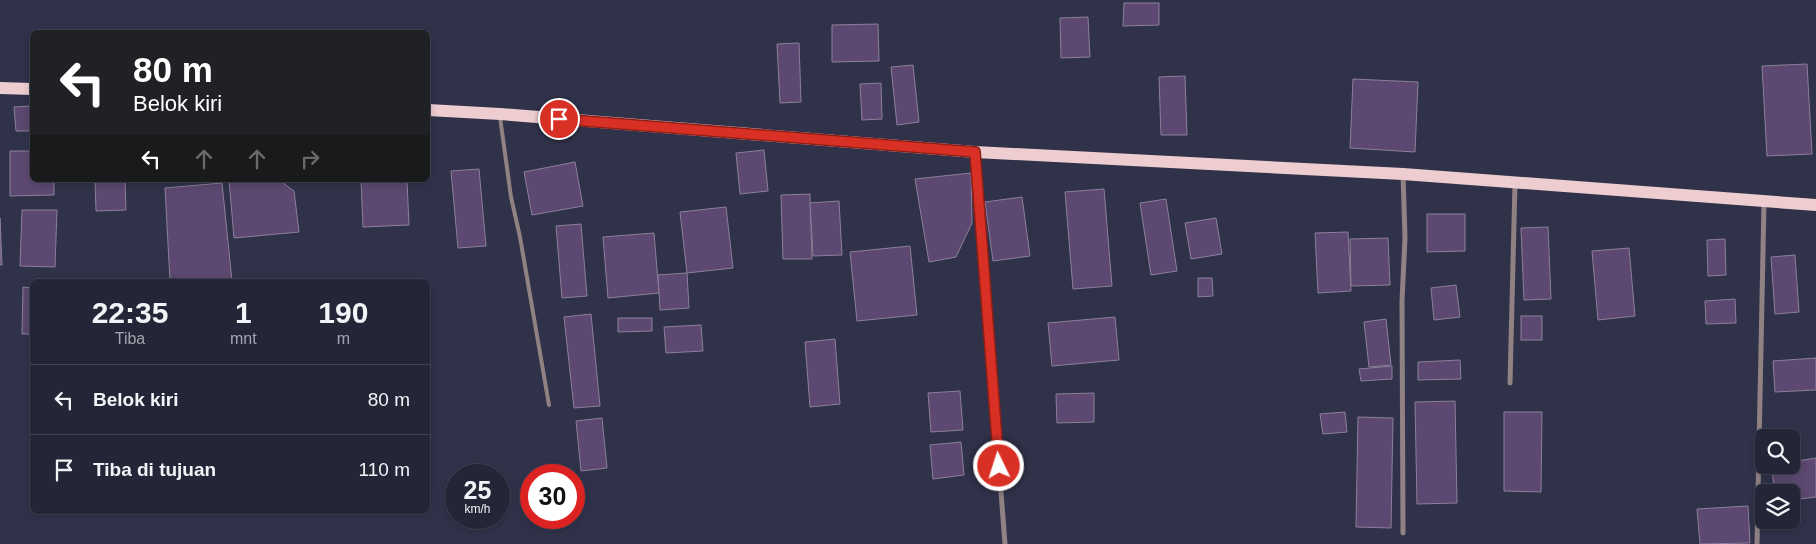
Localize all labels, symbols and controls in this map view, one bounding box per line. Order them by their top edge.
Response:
icon: left [50,50,115,115]
text: 80 m [133,50,213,89]
text: Belok kiri [133,91,222,116]
pin [538,98,580,140]
icon: arrive [545,105,573,133]
icon: left [137,145,165,173]
icon: ahead [190,145,218,173]
icon: ahead [243,145,271,173]
icon: right [296,145,324,173]
text: 22:35 [92,296,168,329]
text: 1 [235,296,252,329]
text: 190 [318,296,368,329]
text: Tiba [115,330,145,347]
text: mnt [230,330,257,347]
text: m [337,330,350,347]
icon: left [50,386,78,414]
text: Belok kiri [93,389,179,410]
text: 80 m [368,389,410,410]
map controls [1755,429,1800,529]
button: search [1755,429,1800,474]
position arrow [972,439,1024,491]
icon: arrive [50,456,78,484]
text: Tiba di tujuan [93,459,216,480]
text: 110 m [359,459,410,480]
speed limit sign: 30 [520,464,585,529]
text: 25 [464,476,491,504]
button: layers [1755,484,1800,529]
text: km/h [464,502,491,516]

